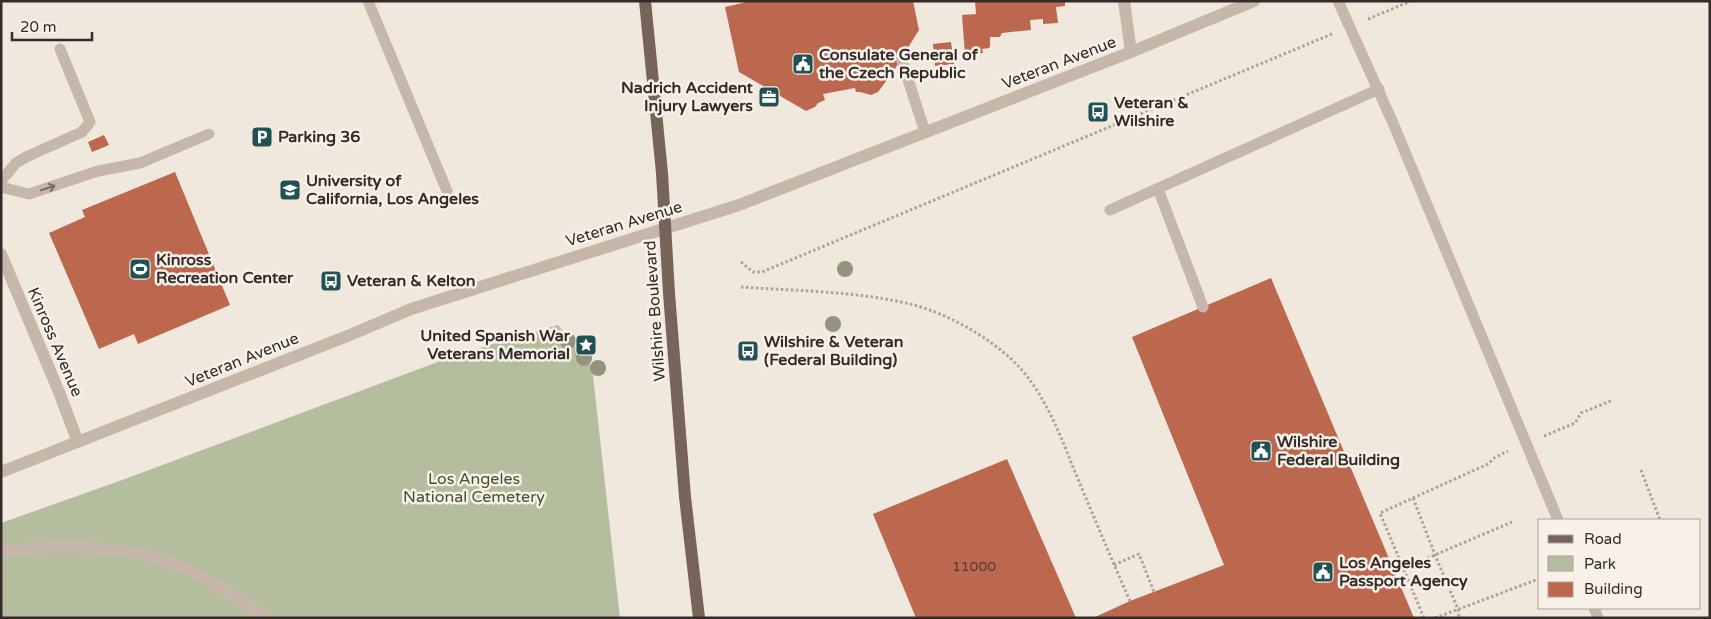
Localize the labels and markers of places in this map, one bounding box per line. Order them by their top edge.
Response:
place label: Consulate General of the Czech Republic [818,45,979,83]
public building icon: Consulate General of the Czech Republic [791,52,815,76]
place label: Nadrich Accident Injury Lawyers [621,78,754,116]
office icon: Nadrich Accident Injury Lawyers [757,85,781,109]
place label: Veteran & Wilshire [1114,93,1189,131]
bus stop icon: Veteran & Wilshire [1086,100,1110,124]
parking icon: Parking 36 [250,125,274,149]
place label: Parking 36 [278,127,360,147]
place label: University of California, Los Angeles [306,171,479,209]
school or university icon: University of California, Los Angeles [278,178,302,202]
place label: Kinross Recreation Center [156,250,294,288]
sports icon: Kinross Recreation Center [128,257,152,281]
bus stop icon: Veteran & Kelton [319,269,343,293]
place label: Veteran & Kelton [347,271,475,291]
place label: United Spanish War Veterans Memorial [420,326,571,364]
place label: Wilshire & Veteran (Federal Building) [764,332,904,370]
place icon: United Spanish War Veterans Memorial [574,333,598,357]
bus stop icon: Wilshire & Veteran (Federal Building) [736,339,760,363]
place label: Wilshire Federal Building [1277,432,1400,470]
public building icon: Wilshire Federal Building [1249,439,1273,463]
place label: Los Angeles Passport Agency [1339,553,1468,591]
public building icon: Los Angeles Passport Agency [1311,560,1335,584]

